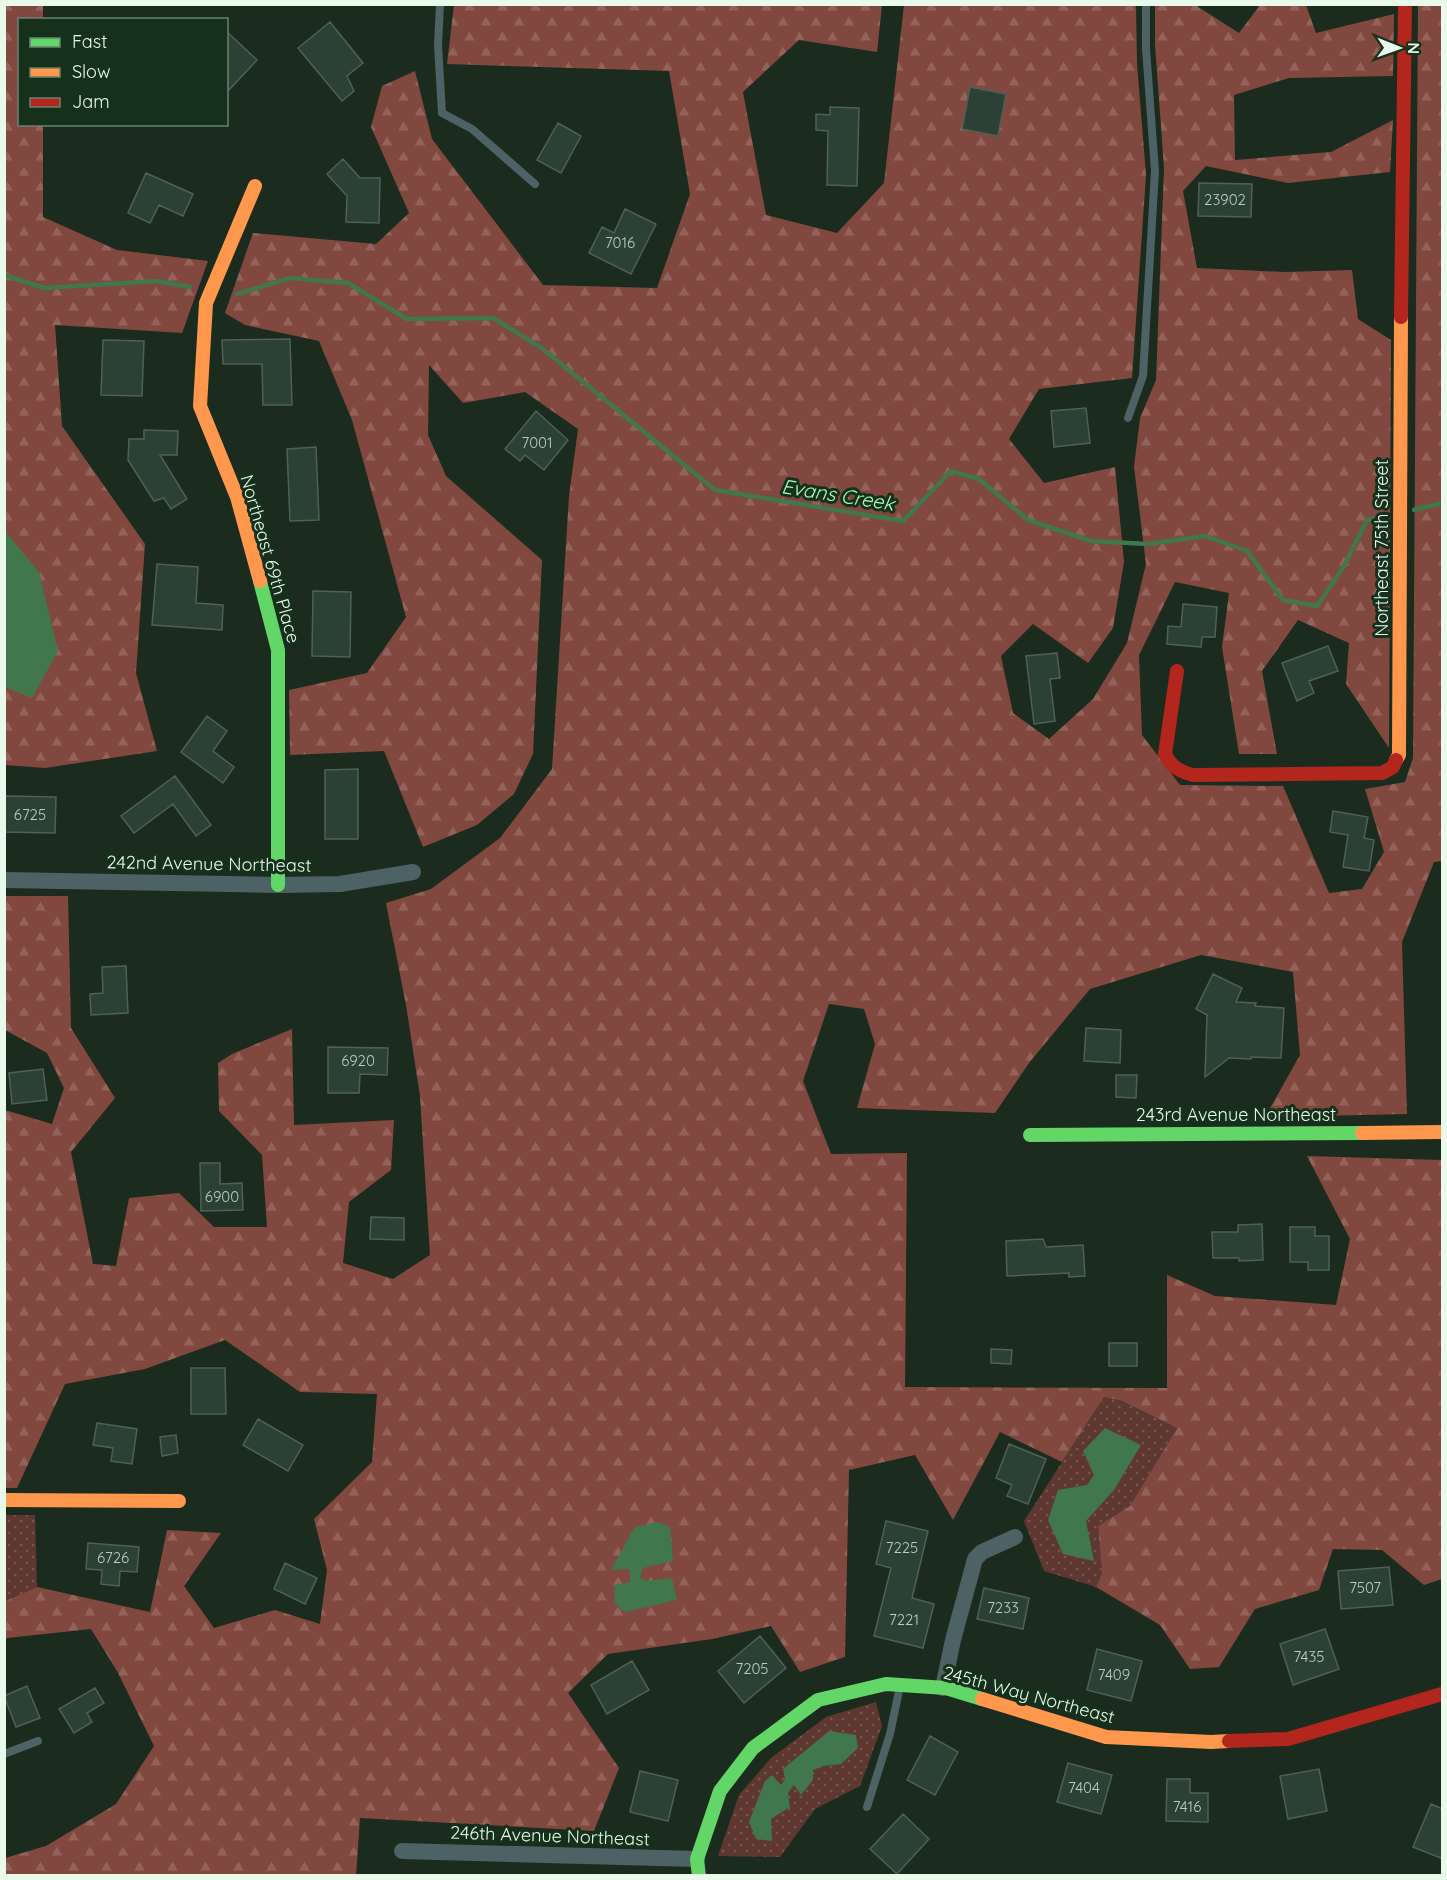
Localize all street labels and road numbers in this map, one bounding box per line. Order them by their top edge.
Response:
street label: Northeast 75th Street [1370,459,1393,637]
street label: Northeast 69th Place [235,472,306,646]
street label: 242nd Avenue Northeast [106,850,312,877]
street label: 243rd Avenue Northeast [1136,1103,1336,1126]
street label: 245th Way Northeast [941,1661,1117,1728]
street label: 246th Avenue Northeast [450,1821,650,1850]

